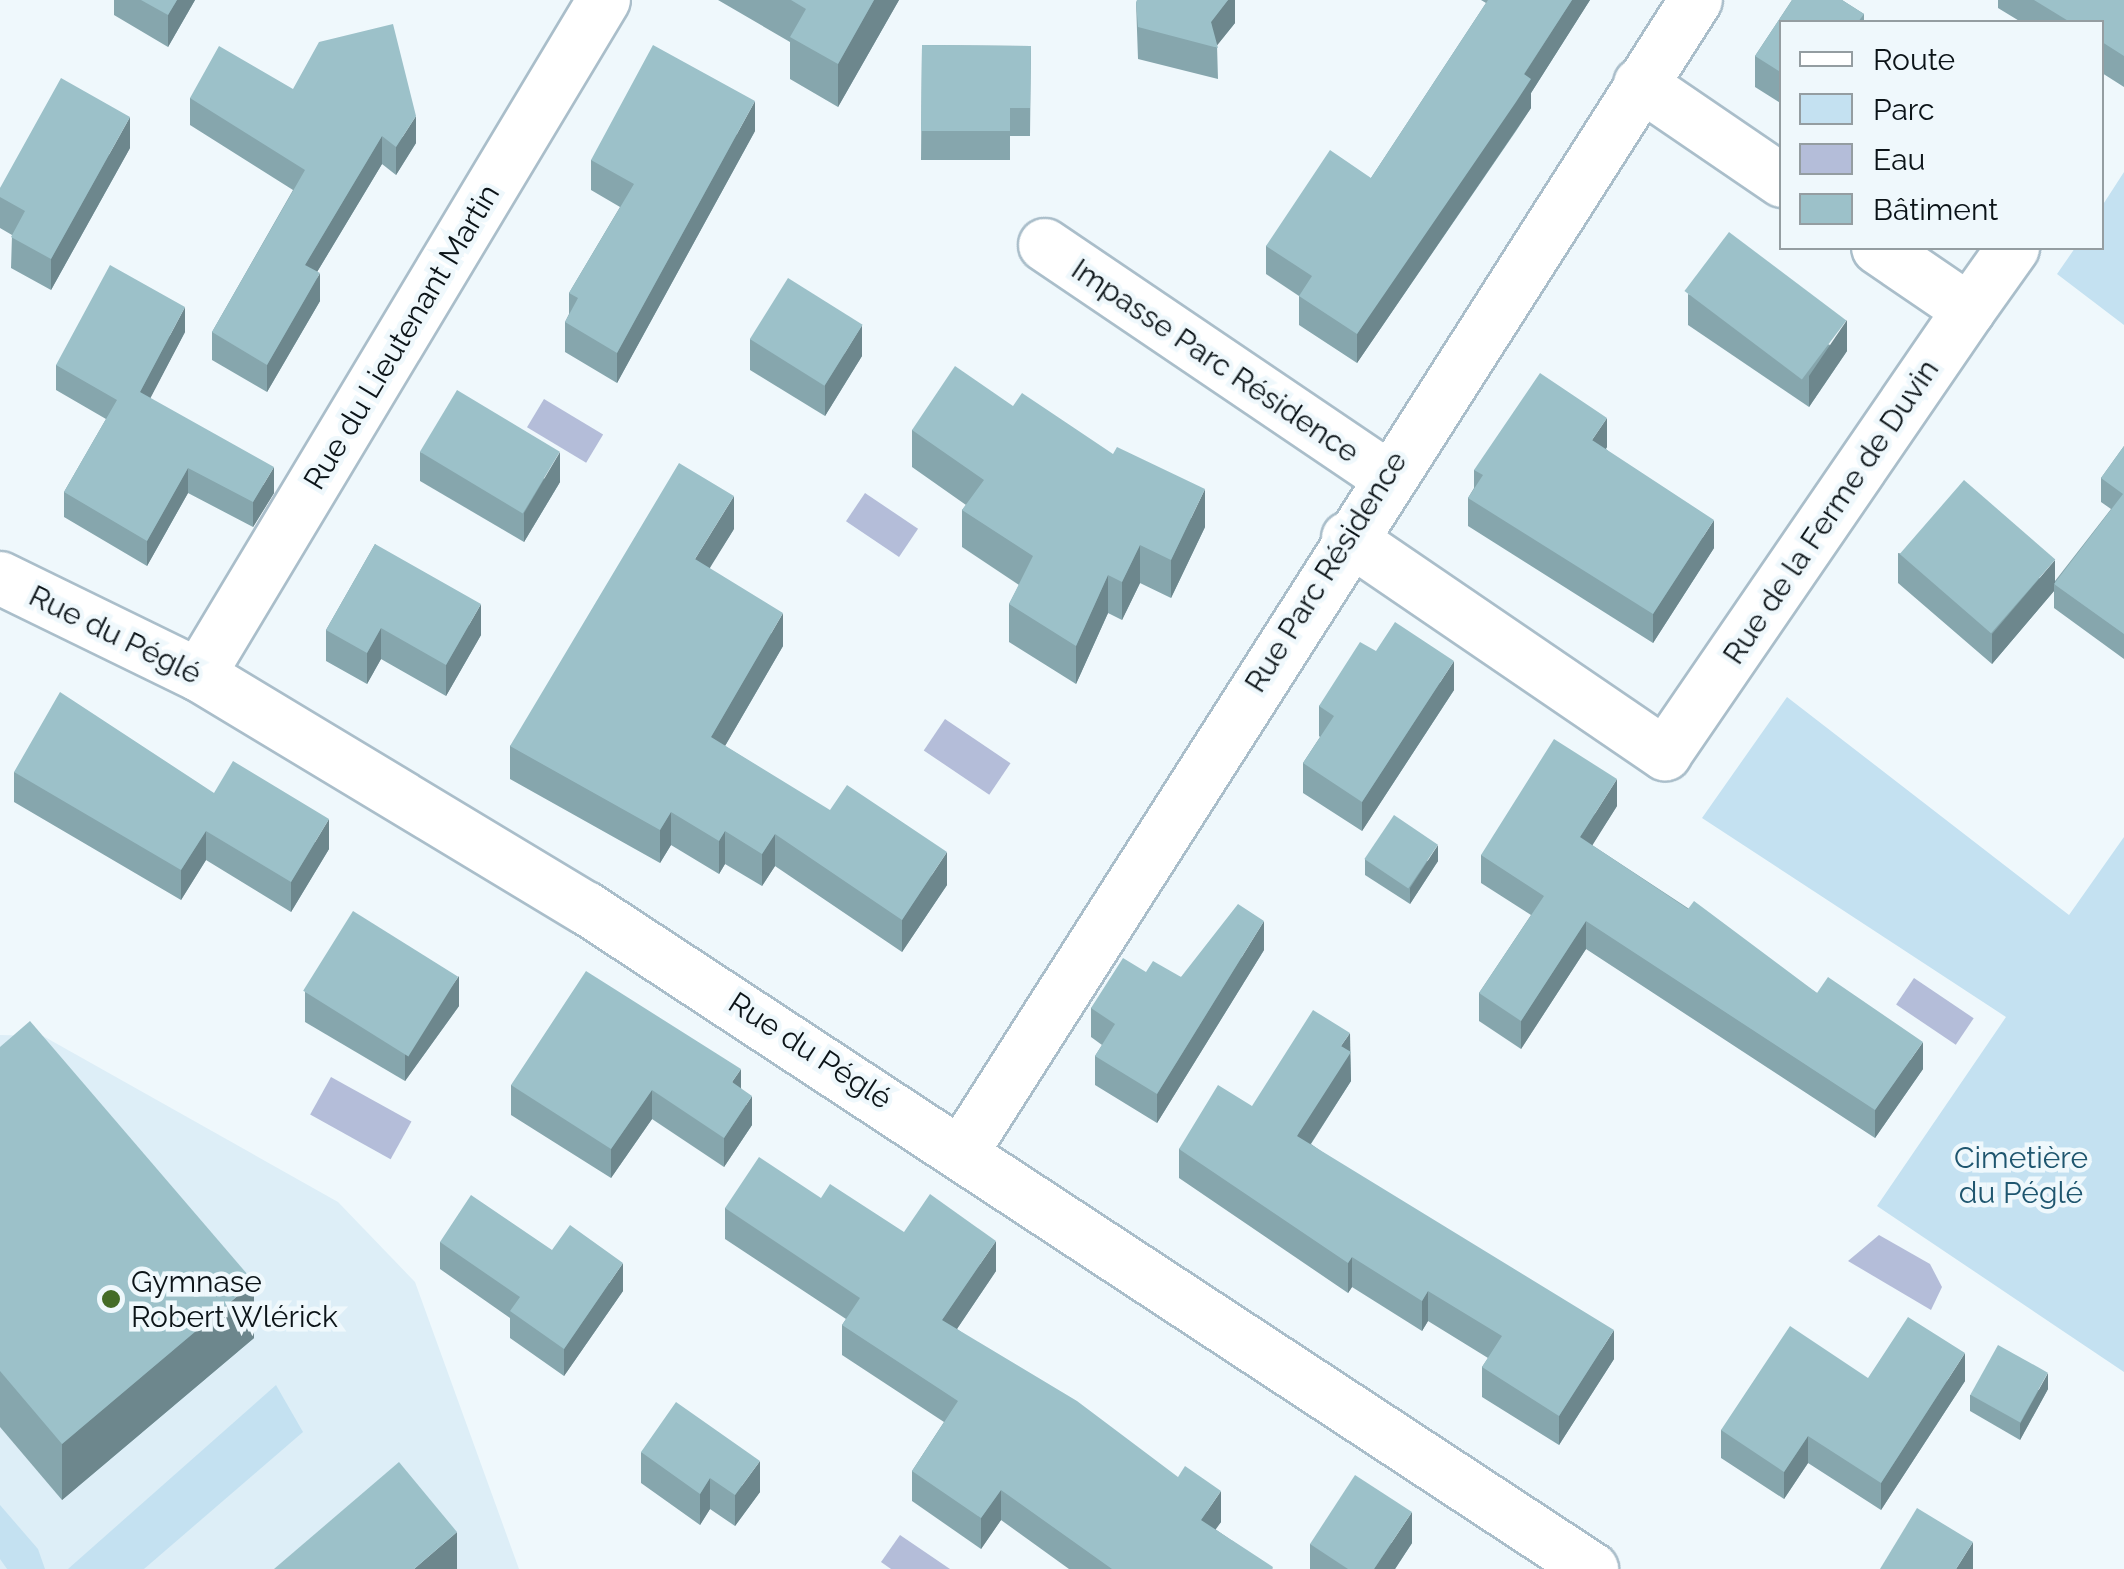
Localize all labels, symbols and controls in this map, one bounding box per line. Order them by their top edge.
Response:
legend [1779,20,2104,250]
text: Route [1873,42,1955,77]
text: Parc [1873,92,1934,127]
text: Eau [1873,142,1925,177]
street label: Rue du Lieutenant Martin [297,178,507,496]
text: Bâtiment [1873,192,1998,227]
street label: Impasse Parc Résidence [1065,251,1365,471]
street label: Rue de la Ferme de Duvin [1716,353,1946,671]
street label: Rue Parc Résidence [1237,445,1415,699]
street label: Rue du Péglé [23,578,207,692]
street label: Rue du Péglé [722,985,898,1117]
park label: Cimetière du Péglé [1954,1140,2088,1210]
place label: Gymnase Robert Wlérick [131,1264,339,1334]
marker: Gymnase Robert Wlérick [100,1288,122,1310]

